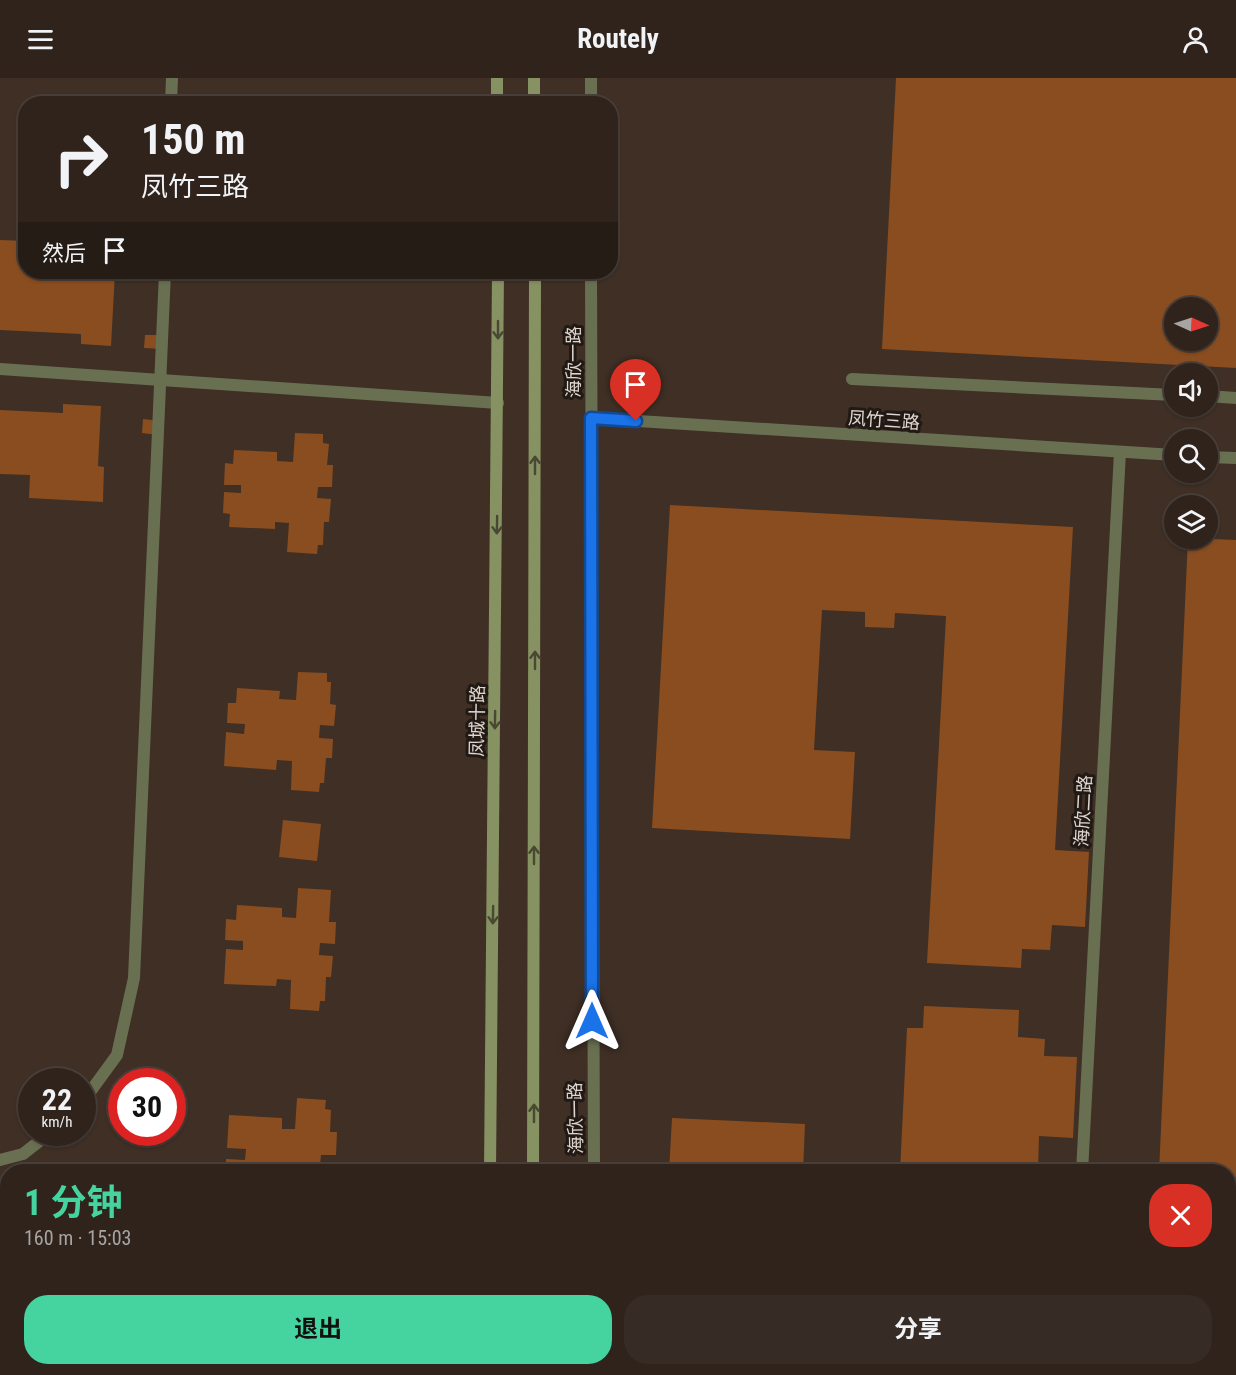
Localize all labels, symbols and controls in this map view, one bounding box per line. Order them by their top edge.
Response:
icon: menu [24,23,57,56]
text: Routely [577,23,659,55]
icon: person [1179,23,1212,56]
text: 150 m [141,115,246,164]
icon: right [42,120,120,198]
text: 凤竹三路 [141,171,249,203]
icon: arrive [98,234,131,267]
text: 然后 [42,241,86,266]
north arrow [1164,297,1218,351]
map controls [1164,297,1218,549]
one-way arrow [492,319,504,339]
street label: 海欣一路 [563,326,584,398]
pin [610,359,661,421]
button: sound [1164,363,1218,417]
icon: arrive [619,368,652,401]
street label: 凤竹三路 [847,407,921,433]
button: search [1164,429,1218,483]
one-way arrow [529,456,541,476]
button: layers [1164,495,1218,549]
one-way arrow [491,514,503,534]
one-way arrow [529,651,541,671]
street label: 凤城十路 [466,685,488,757]
one-way arrow [489,709,501,729]
street label: 海欣二路 [1071,774,1095,848]
one-way arrow [528,846,540,866]
one-way arrow [487,904,498,924]
position arrow [560,989,624,1053]
speed limit sign: 30 [108,1068,186,1146]
text: 22 [42,1082,72,1117]
street label: 海欣一路 [564,1082,586,1154]
one-way arrow [528,1104,540,1124]
text: km/h [42,1113,72,1131]
text: 1 分钟 [24,1182,123,1224]
button: close [1149,1184,1212,1247]
text: 160 m · 15:03 [24,1226,131,1250]
button: 退出 [24,1295,612,1364]
button: 分享 [624,1295,1212,1364]

